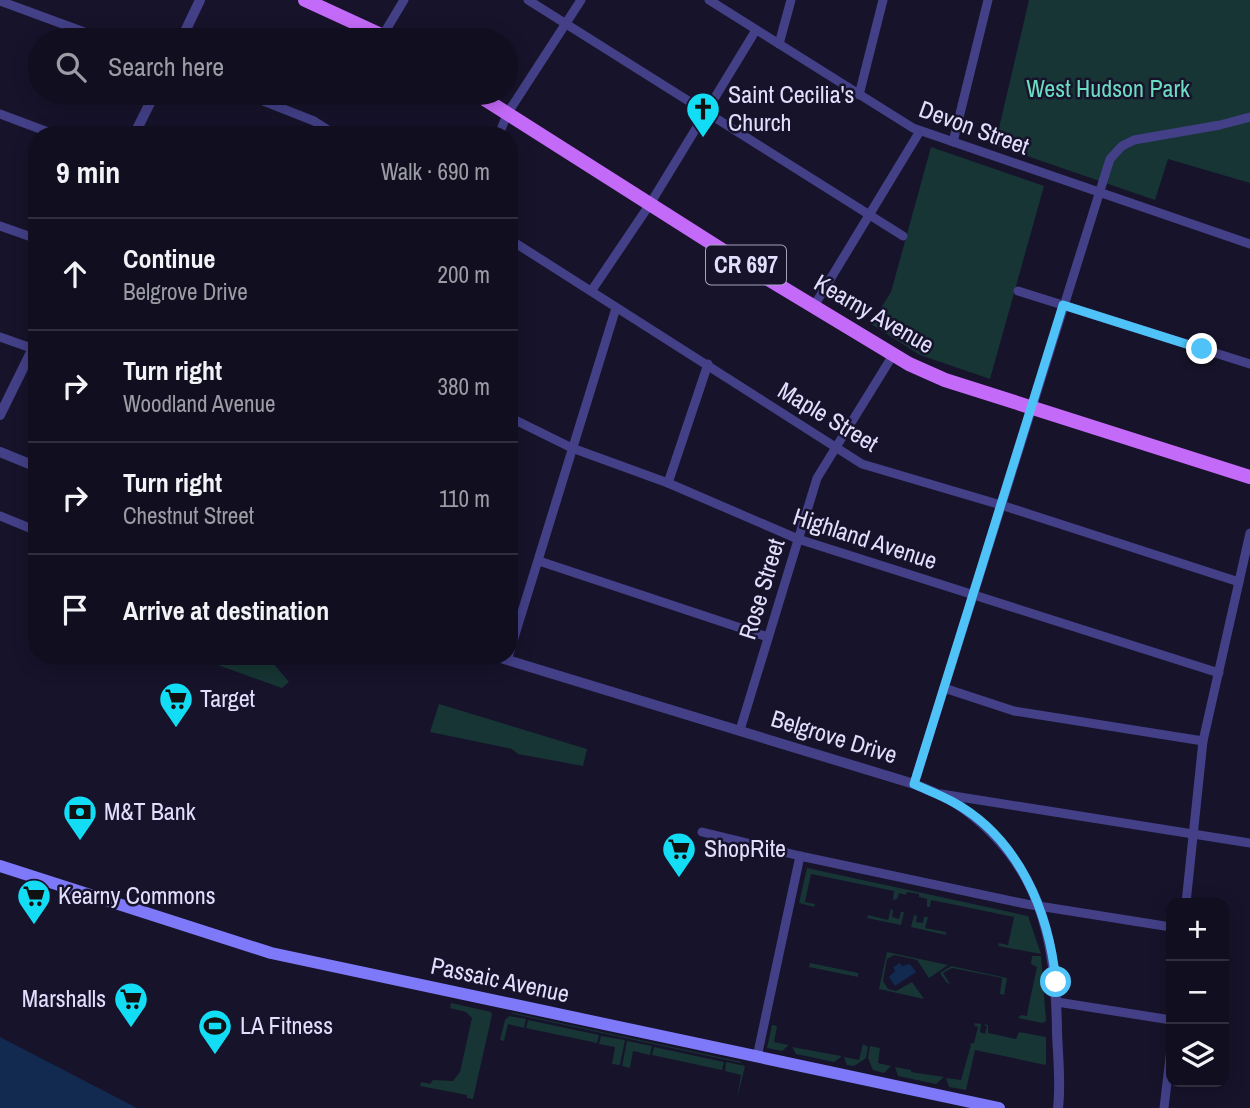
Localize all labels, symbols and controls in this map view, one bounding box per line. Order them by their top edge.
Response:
search box [28,28,518,105]
icon: search [52,48,90,86]
text: Search here [108,49,224,84]
park label: West Hudson Park [1026,72,1190,104]
place label: Saint Cecilia's Church [728,78,854,138]
church icon: Saint Cecilia's Church [684,90,722,139]
street label: Devon Street [915,92,1034,162]
text: 9 min [56,152,120,192]
text: Walk · 690 m [381,156,490,187]
text: Continue [123,241,215,276]
road number: CR 697 [706,246,786,284]
icon: ahead [56,255,94,293]
text: 200 m [438,259,490,290]
street label: Kearny Avenue [809,266,940,360]
text: Belgrove Drive [123,276,248,307]
route end [1186,333,1217,364]
text: Turn right [123,353,222,388]
icon: right [56,367,94,405]
text: 380 m [438,371,490,402]
street label: Maple Street [772,374,885,459]
text: Woodland Avenue [123,388,275,419]
text: Turn right [123,465,222,500]
icon: right [56,479,94,517]
text: 110 m [439,483,490,514]
text: Chestnut Street [123,500,254,531]
street label: Highland Avenue [789,500,941,576]
street label: Rose Street [731,534,792,643]
icon: arrive [56,591,94,629]
text: Arrive at destination [123,593,329,628]
supermarket icon: Target [157,680,195,729]
place label: Target [200,682,256,714]
street label: Belgrove Drive [767,702,901,770]
bank icon: M&T Bank [61,793,99,842]
place label: M&T Bank [104,795,196,827]
supermarket icon: ShopRite [660,830,698,879]
place label: ShopRite [704,832,786,864]
supermarket icon: Kearny Commons [15,877,53,926]
place label: Kearny Commons [58,879,216,911]
map controls [1166,898,1229,1087]
button: + [1166,898,1229,961]
street label: Passaic Avenue [428,949,572,1009]
button: − [1166,961,1229,1024]
route start [1040,966,1071,997]
supermarket icon: Marshalls [112,980,150,1029]
place label: Marshalls [22,982,106,1014]
sports icon: LA Fitness [196,1007,234,1056]
place label: LA Fitness [240,1009,333,1041]
button: layers [1166,1024,1229,1087]

